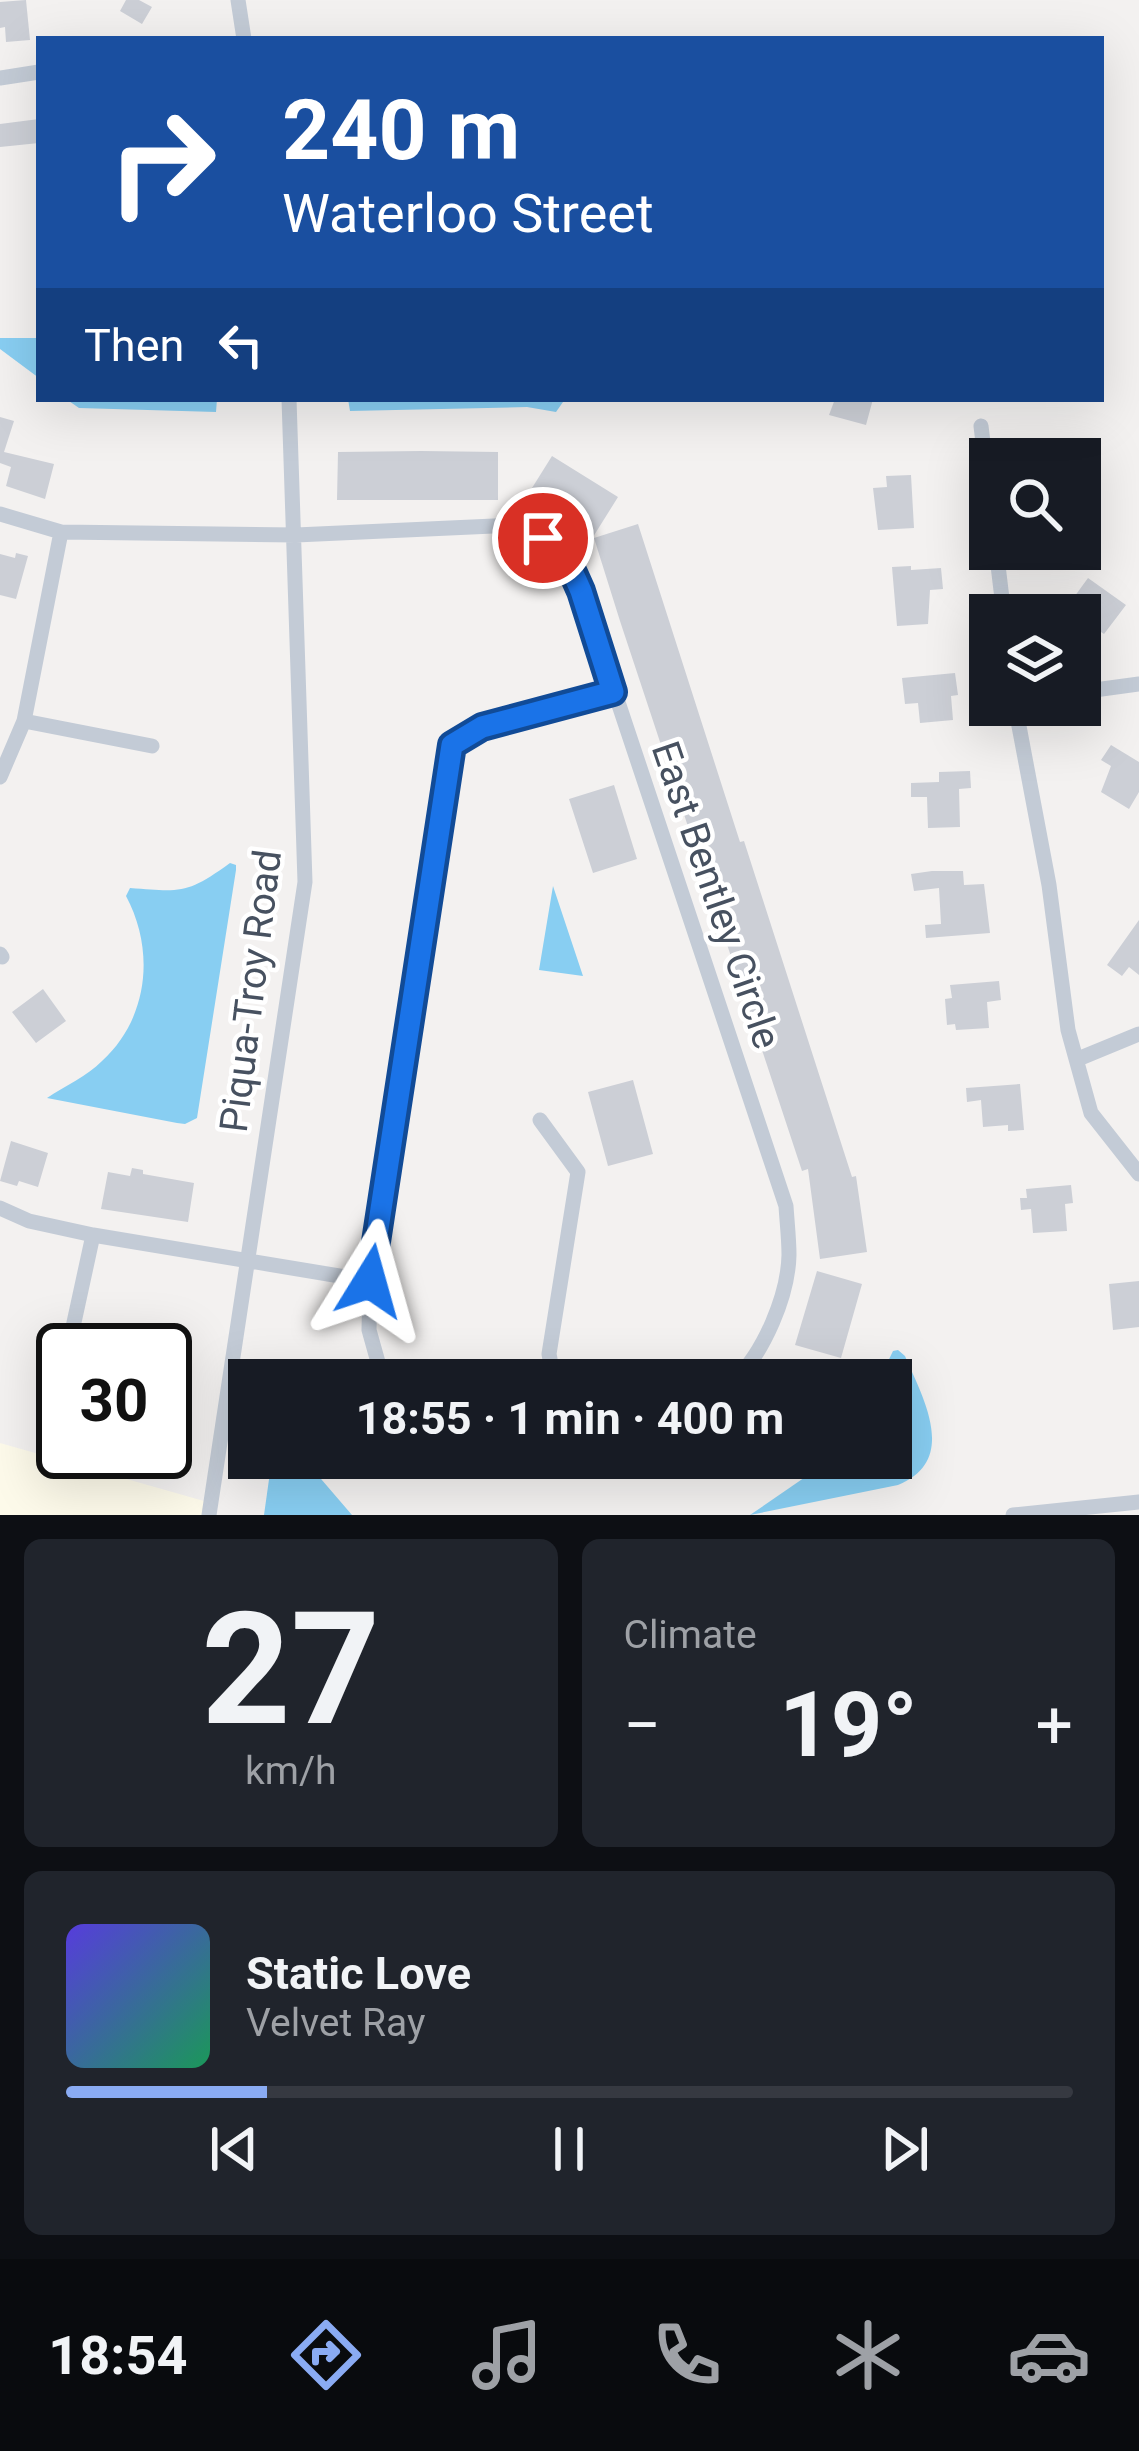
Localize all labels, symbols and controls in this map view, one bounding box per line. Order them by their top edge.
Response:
text: 240 m [282,81,520,180]
icon: right [84,84,240,240]
text: Waterloo Street [282,182,654,245]
icon: left [208,312,274,378]
text: Then [84,319,184,372]
map controls [969,438,1101,726]
button: search [969,438,1101,570]
pin [492,487,594,589]
icon: arrive [510,505,576,571]
button: layers [969,594,1101,726]
street label: East Bentley Circle [642,735,790,1055]
street label: Piqua-Troy Road [211,847,291,1135]
position arrow [307,1218,433,1344]
speed limit sign: 30 [36,1323,192,1479]
text: 18:55 · 1 min · 400 m [356,1392,784,1445]
text: 27 [201,1578,380,1761]
text: Climate [624,1612,757,1658]
text: 19° [779,1673,918,1778]
text: − [624,1687,661,1764]
text: + [1036,1687,1073,1764]
text: km/h [245,1748,337,1794]
text: Static Love [246,1947,471,2000]
text: Velvet Ray [246,2000,425,2046]
icon: previous [201,2116,267,2182]
icon: pause [536,2116,602,2182]
icon: next [872,2116,938,2182]
icon: directions [284,2313,368,2397]
icon: music [465,2313,549,2397]
icon: phone [645,2313,729,2397]
icon: climate [826,2313,910,2397]
icon: car [1007,2313,1091,2397]
text: 18:54 [48,2324,187,2387]

